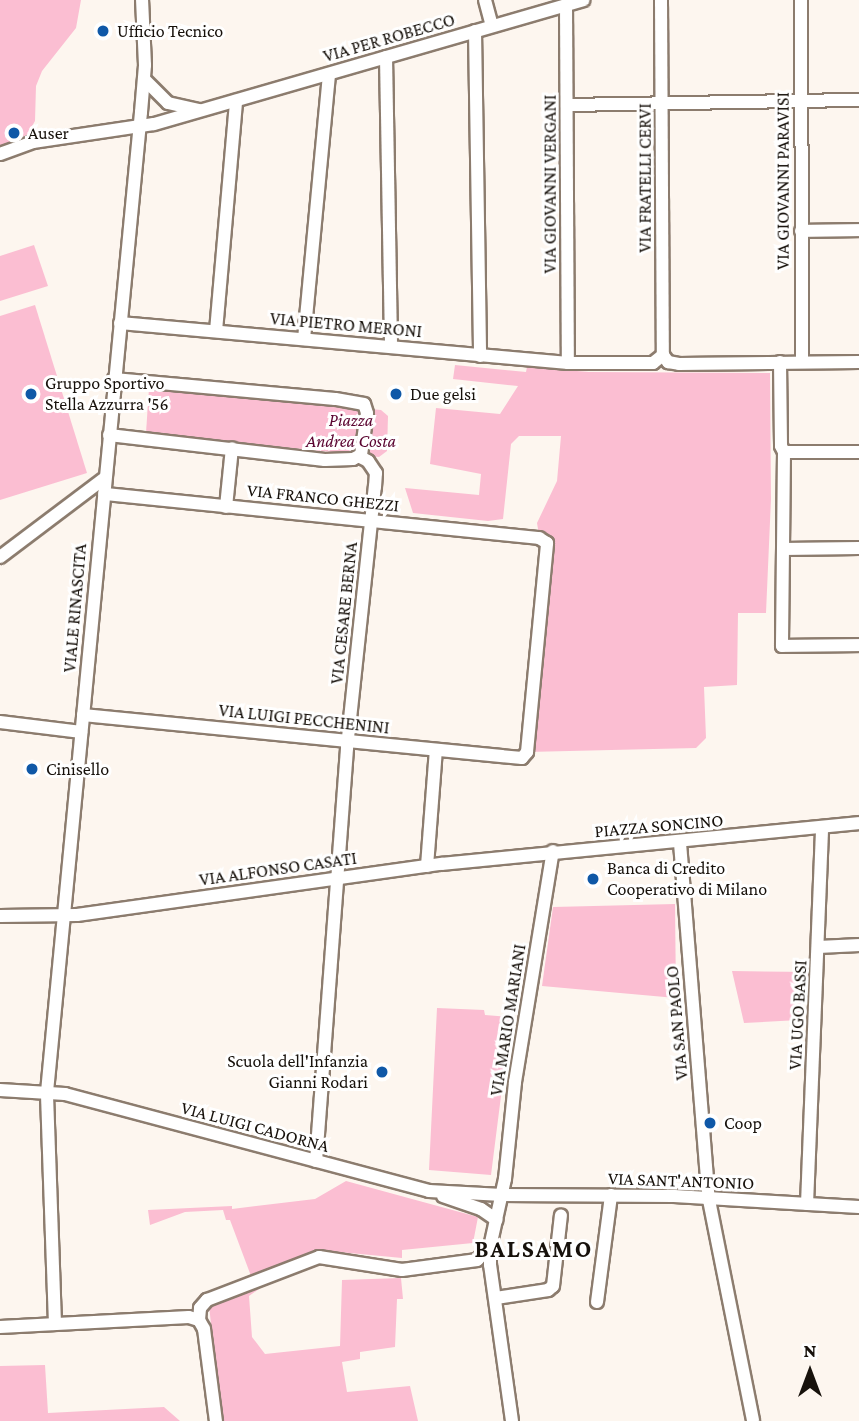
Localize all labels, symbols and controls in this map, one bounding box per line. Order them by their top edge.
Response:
street label: VIA PER ROBECCO [321,9,457,67]
place label: Ufficio Tecnico [117,20,223,42]
marker: Ufficio Tecnico [95,23,111,39]
street label: VIA GIOVANNI PARAVISI [772,92,794,270]
street label: VIA GIOVANNI VERGANI [539,94,561,274]
street label: VIA FRATELLI CERVI [634,103,656,253]
place label: Auser [28,122,69,144]
marker: Auser [6,125,22,141]
street label: VIA PIETRO MERONI [269,308,423,342]
place label: Gruppo Sportivo Stella Azzurra '56 [45,373,169,416]
place label: Due gelsi [410,383,476,405]
marker: Gruppo Sportivo Stella Azzurra '56 [23,386,39,402]
marker: Due gelsi [388,386,404,402]
park label: Piazza Andrea Costa [306,410,396,452]
street label: VIA FRANCO GHEZZI [246,479,400,517]
street label: VIA CESARE BERNA [326,541,362,685]
street label: VIALE RINASCITA [59,543,91,673]
street label: VIA LUIGI PECCHENINI [218,699,390,739]
place label: Cinisello [46,758,109,780]
marker: Cinisello [24,761,40,777]
street label: PIAZZA SONCINO [594,810,724,842]
street label: VIA ALFONSO CASATI [198,847,358,891]
place label: Banca di Credito Cooperativo di Milano [607,858,767,900]
marker: Banca di Credito Cooperativo di Milano [585,871,601,887]
street label: VIA MARIO MARIANI [485,943,531,1097]
street label: VIA UGO BASSI [784,959,812,1071]
street label: VIA SAN PAOLO [661,965,693,1081]
place label: Scuola dell'Infanzia Gianni Rodari [227,1051,368,1094]
marker: Scuola dell'Infanzia Gianni Rodari [374,1064,390,1080]
street label: VIA LUIGI CADORNA [179,1097,331,1157]
place label: Coop [724,1112,762,1134]
marker: Coop [702,1115,718,1131]
street label: VIA SANT'ANTONIO [607,1168,755,1194]
district label: BALSAMO [475,1235,593,1263]
north arrow [775,1337,845,1407]
text: N [804,1340,816,1361]

